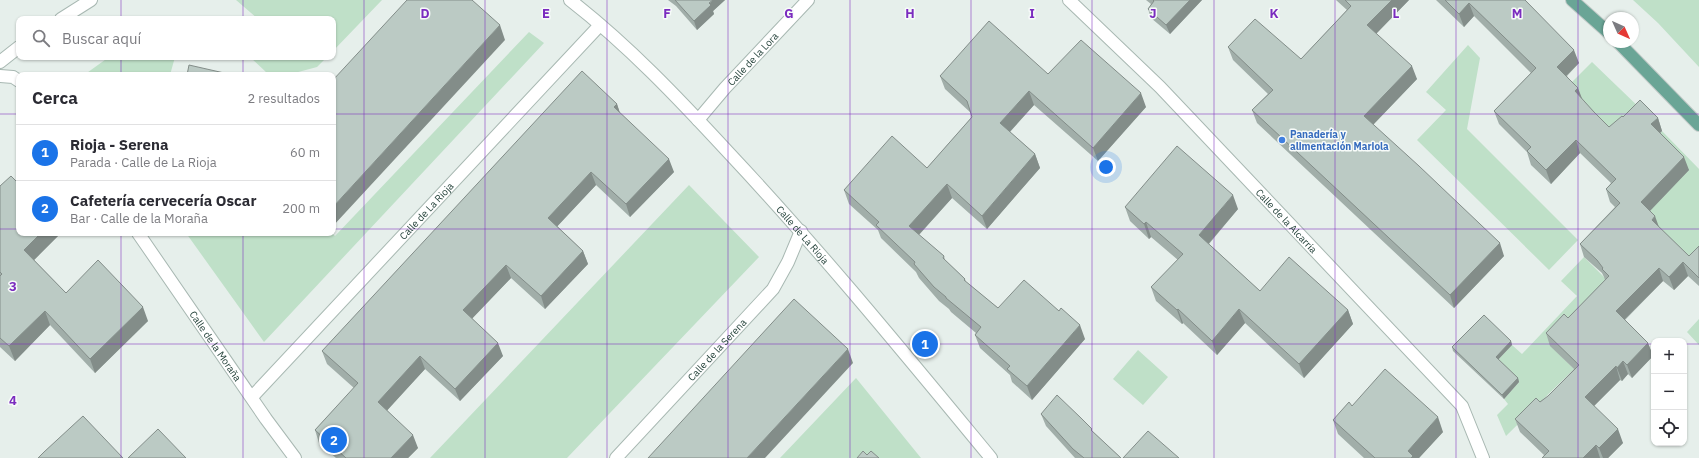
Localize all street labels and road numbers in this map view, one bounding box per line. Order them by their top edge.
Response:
street label: Calle de la Lora [725,29,782,89]
street label: Calle de La Rioja [397,179,457,242]
street label: Calle de la Alcarria [1253,186,1320,256]
street label: Calle de La Rioja [773,203,832,267]
street label: Calle de la Moraña [186,308,244,384]
street label: Calle de la Serena [685,316,750,384]

